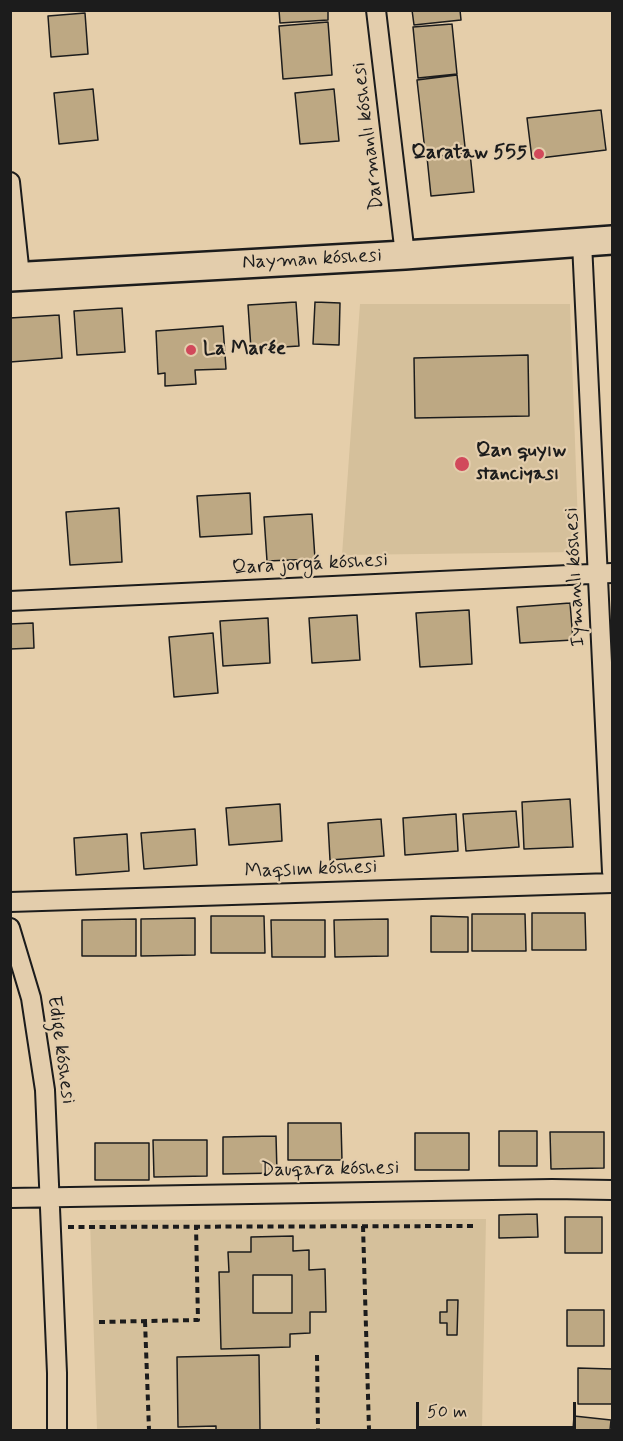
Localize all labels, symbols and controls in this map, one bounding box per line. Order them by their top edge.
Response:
street label: Darmanlı kóshesi [348,61,390,211]
place label: Qarataw 555 [411,142,527,166]
marker: Qarataw 555 [532,147,546,161]
street label: Nayman kóshesi [242,244,382,276]
place label: La Marée [203,338,286,362]
marker: La Marée [184,343,198,357]
place label: Qan quyıw stanciyası [476,440,566,487]
marker: Qan quyıw stanciyası [453,455,471,473]
street label: Iymanlı kóshesi [560,507,592,647]
street label: Qara jorǵa kóshesi [231,549,389,581]
street label: Maqsım kóshesi [244,856,378,884]
street label: Edige kóshesi [41,994,79,1106]
street label: Dauqara kóshesi [260,1157,400,1183]
scale bar [419,1390,580,1428]
text: 50 m [427,1400,467,1424]

